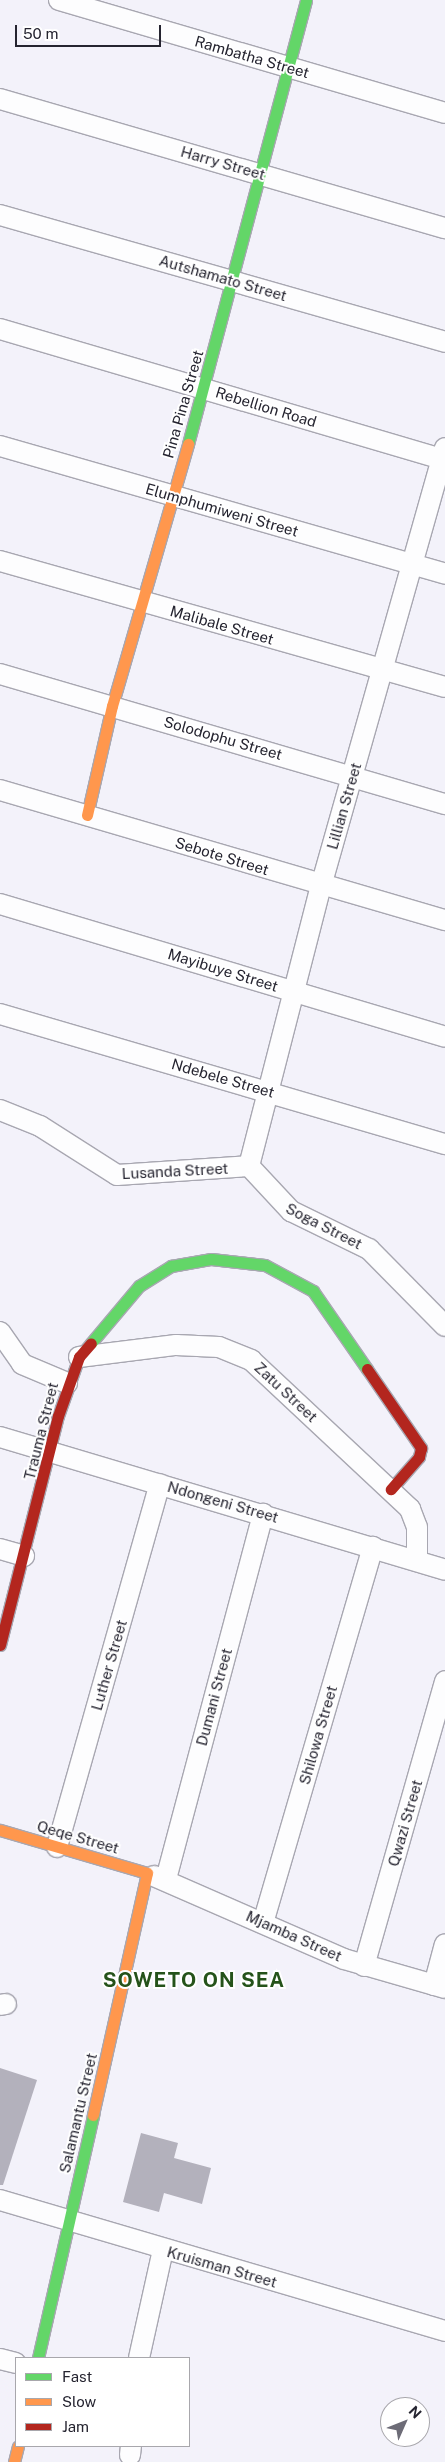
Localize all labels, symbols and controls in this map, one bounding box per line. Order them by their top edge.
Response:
scale bar [18,15,164,47]
text: 50 m [23,25,58,42]
street label: Rambatha Street [193,32,311,82]
street label: Harry Street [179,142,267,184]
street label: Autshamato Street [157,251,289,305]
street label: Pina Pina Street [159,348,207,460]
street label: Rebellion Road [213,383,319,431]
street label: Elumphumiweni Street [144,480,300,540]
street label: Malibale Street [168,602,276,648]
street label: Solodophu Street [162,712,284,764]
street label: Lillian Street [323,761,365,851]
street label: Sebote Street [173,833,271,879]
street label: Mayibuye Street [166,945,280,995]
street label: Ndebele Street [169,1055,277,1101]
street label: Lusanda Street [121,1159,229,1183]
street label: Soga Street [283,1199,365,1253]
street label: Zatu Street [251,1358,321,1426]
street label: Trauma Street [20,1380,62,1482]
street label: Ndongeni Street [165,1478,281,1526]
street label: Luther Street [87,1617,131,1713]
street label: Dumani Street [192,1646,236,1748]
street label: Shilowa Street [295,1683,341,1787]
street label: Qwazi Street [384,1778,426,1868]
street label: Qeqe Street [35,1817,121,1857]
street label: Mjamba Street [243,1907,345,1965]
district label: SOWETO ON SEA [101,1968,287,1992]
street label: Salamantu Street [55,2051,101,2175]
street label: Kruisman Street [165,2243,279,2291]
legend [15,2357,190,2447]
text: Fast [62,2368,92,2385]
text: Slow [62,2393,96,2410]
north arrow [380,2397,430,2447]
text: N [406,2403,425,2422]
text: Jam [62,2418,89,2435]

